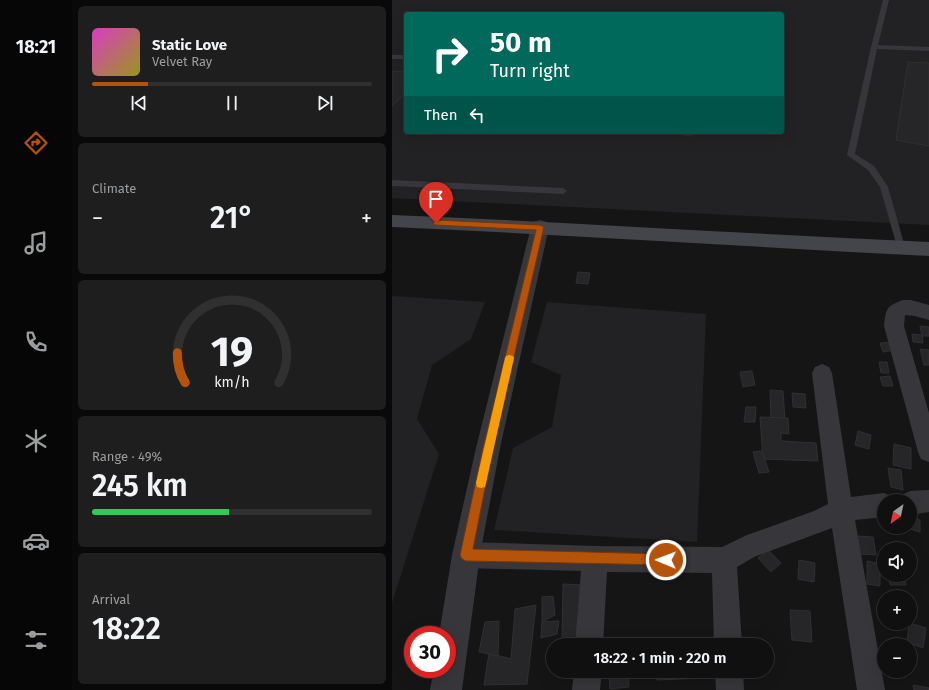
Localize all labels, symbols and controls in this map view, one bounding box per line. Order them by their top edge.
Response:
text: 50 m [490,26,552,59]
icon: right [424,28,476,80]
text: 18:21 [16,36,56,58]
text: Static Love [152,36,227,54]
text: Velvet Ray [152,54,212,69]
text: Turn right [490,60,570,82]
icon: previous [128,92,150,114]
icon: pause [221,92,243,114]
icon: next [314,92,336,114]
icon: left [466,104,488,126]
text: Then [424,106,458,124]
icon: directions [22,129,50,157]
text: Climate [92,181,136,196]
pin [419,182,453,223]
icon: arrive [425,188,447,210]
text: 21° [210,200,254,236]
text: − [92,205,103,232]
text: + [361,205,372,232]
icon: music [22,229,50,257]
text: 19 [211,327,253,377]
icon: phone [22,328,50,356]
text: km/h [214,374,250,391]
icon: climate [22,427,50,455]
text: Range · 49% [92,449,162,464]
text: 245 km [92,468,188,504]
north arrow [877,494,917,534]
map controls [877,494,917,678]
icon: car [22,527,50,555]
position arrow [645,539,687,581]
button: sound [877,542,917,582]
button: + [877,590,917,630]
text: Arrival [92,592,130,607]
text: 18:22 [92,611,161,647]
icon: filters [22,626,50,654]
speed limit sign: 30 [404,626,456,678]
button: − [877,638,917,678]
text: 18:22 · 1 min · 220 m [594,649,726,667]

